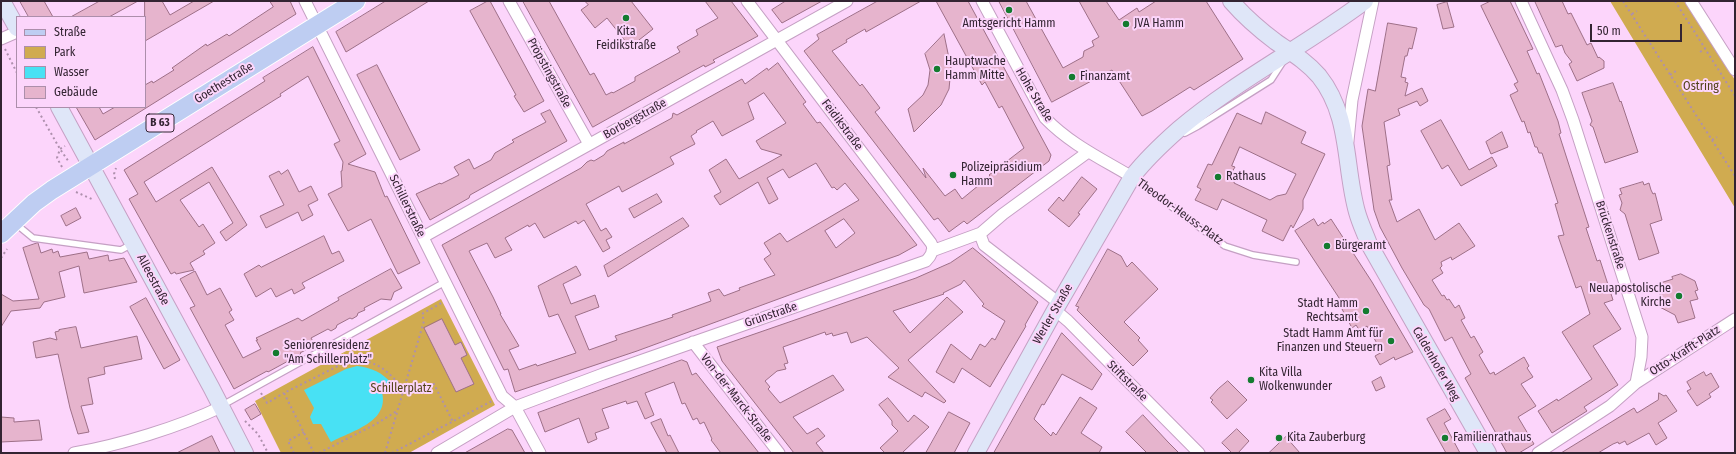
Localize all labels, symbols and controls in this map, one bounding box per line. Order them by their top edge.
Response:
marker: Amtsgericht Hamm [1004,5,1014,15]
marker: Kita Feidikstraße [621,13,631,23]
legend [16,16,146,108]
scale bar [1592,16,1684,42]
place label: Amtsgericht Hamm [963,17,1055,31]
place label: JVA Hamm [1134,17,1184,31]
marker: JVA Hamm [1121,19,1131,29]
text: 50 m [1597,24,1621,38]
text: Straße [54,25,86,39]
place label: Kita Feidikstraße [596,25,656,53]
street label: Pröpstingstraße [524,36,574,110]
text: Park [54,45,75,59]
place label: Hauptwache Hamm Mitte [945,55,1006,83]
street label: Goethestraße [192,59,256,107]
marker: Hauptwache Hamm Mitte [932,64,942,74]
text: Wasser [54,65,89,79]
street label: Hohe Straße [1012,65,1056,125]
place label: Finanzamt [1080,70,1130,84]
marker: Finanzamt [1067,72,1077,82]
park label: Ostring [1683,80,1719,94]
text: Gebäude [54,85,98,99]
street label: Borbergstraße [601,96,669,142]
street label: Feidikstraße [818,97,866,153]
road number: B 63 [146,114,174,132]
place label: Polizeipräsidium Hamm [961,161,1042,189]
marker: Polizeipräsidium Hamm [948,170,958,180]
place label: Rathaus [1226,170,1266,184]
street label: Schillerstraße [386,172,428,240]
marker: Rathaus [1213,172,1223,182]
street label: Theodor-Heuss-Platz [1134,176,1226,248]
street label: Brückenstraße [1592,199,1628,271]
place label: Bürgeramt [1335,239,1386,253]
marker: Bürgeramt [1322,241,1332,251]
street label: Alleestraße [134,252,172,308]
street label: Werler Straße [1030,281,1076,347]
place label: Neuapostolische Kirche [1589,282,1671,310]
marker: Neuapostolische Kirche [1674,291,1684,301]
place label: Stadt Hamm Rechtsamt [1298,297,1358,325]
street label: Grünstraße [743,299,799,331]
marker: Stadt Hamm Rechtsamt [1361,306,1371,316]
street label: Otto-Krafft-Platz [1647,323,1723,379]
street label: Caldenhofer Weg [1409,324,1463,404]
place label: Stadt Hamm Amt für Finanzen und Steuern [1277,327,1383,355]
marker: Stadt Hamm Amt für Finanzen und Steuern [1386,336,1396,346]
place label: Seniorenresidenz "Am Schillerplatz" [284,339,372,367]
marker: Seniorenresidenz "Am Schillerplatz" [271,348,281,358]
street label: Von-der-Marck-Straße [697,351,775,445]
street label: Stiftstraße [1104,358,1150,404]
place label: Kita Villa Wolkenwunder [1259,366,1332,394]
marker: Kita Villa Wolkenwunder [1246,375,1256,385]
park label: Schillerplatz [371,382,431,396]
place label: Kita Zauberburg [1287,431,1365,445]
place label: Familienrathaus [1453,431,1531,445]
marker: Kita Zauberburg [1274,433,1284,443]
marker: Familienrathaus [1440,433,1450,443]

